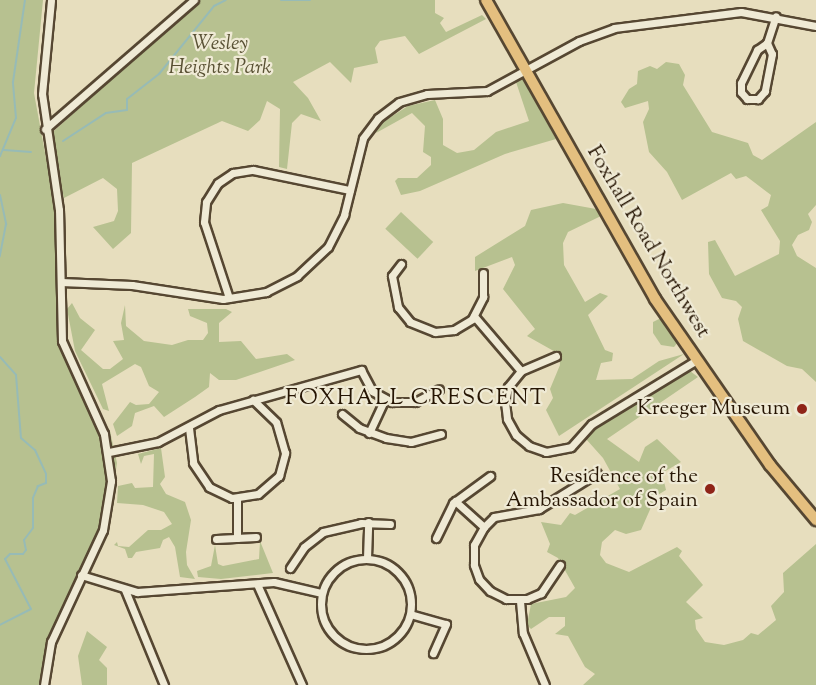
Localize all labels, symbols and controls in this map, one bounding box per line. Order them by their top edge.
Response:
park label: Wesley Heights Park [168,31,272,81]
street label: Foxhall Road Northwest [581,141,715,343]
district label: FOXHALL CRESCENT [285,387,547,413]
place label: Kreeger Museum [637,396,790,422]
marker: Kreeger Museum [795,402,809,416]
place label: Residence of the Ambassador of Spain [506,464,698,514]
marker: Residence of the Ambassador of Spain [703,482,717,496]

